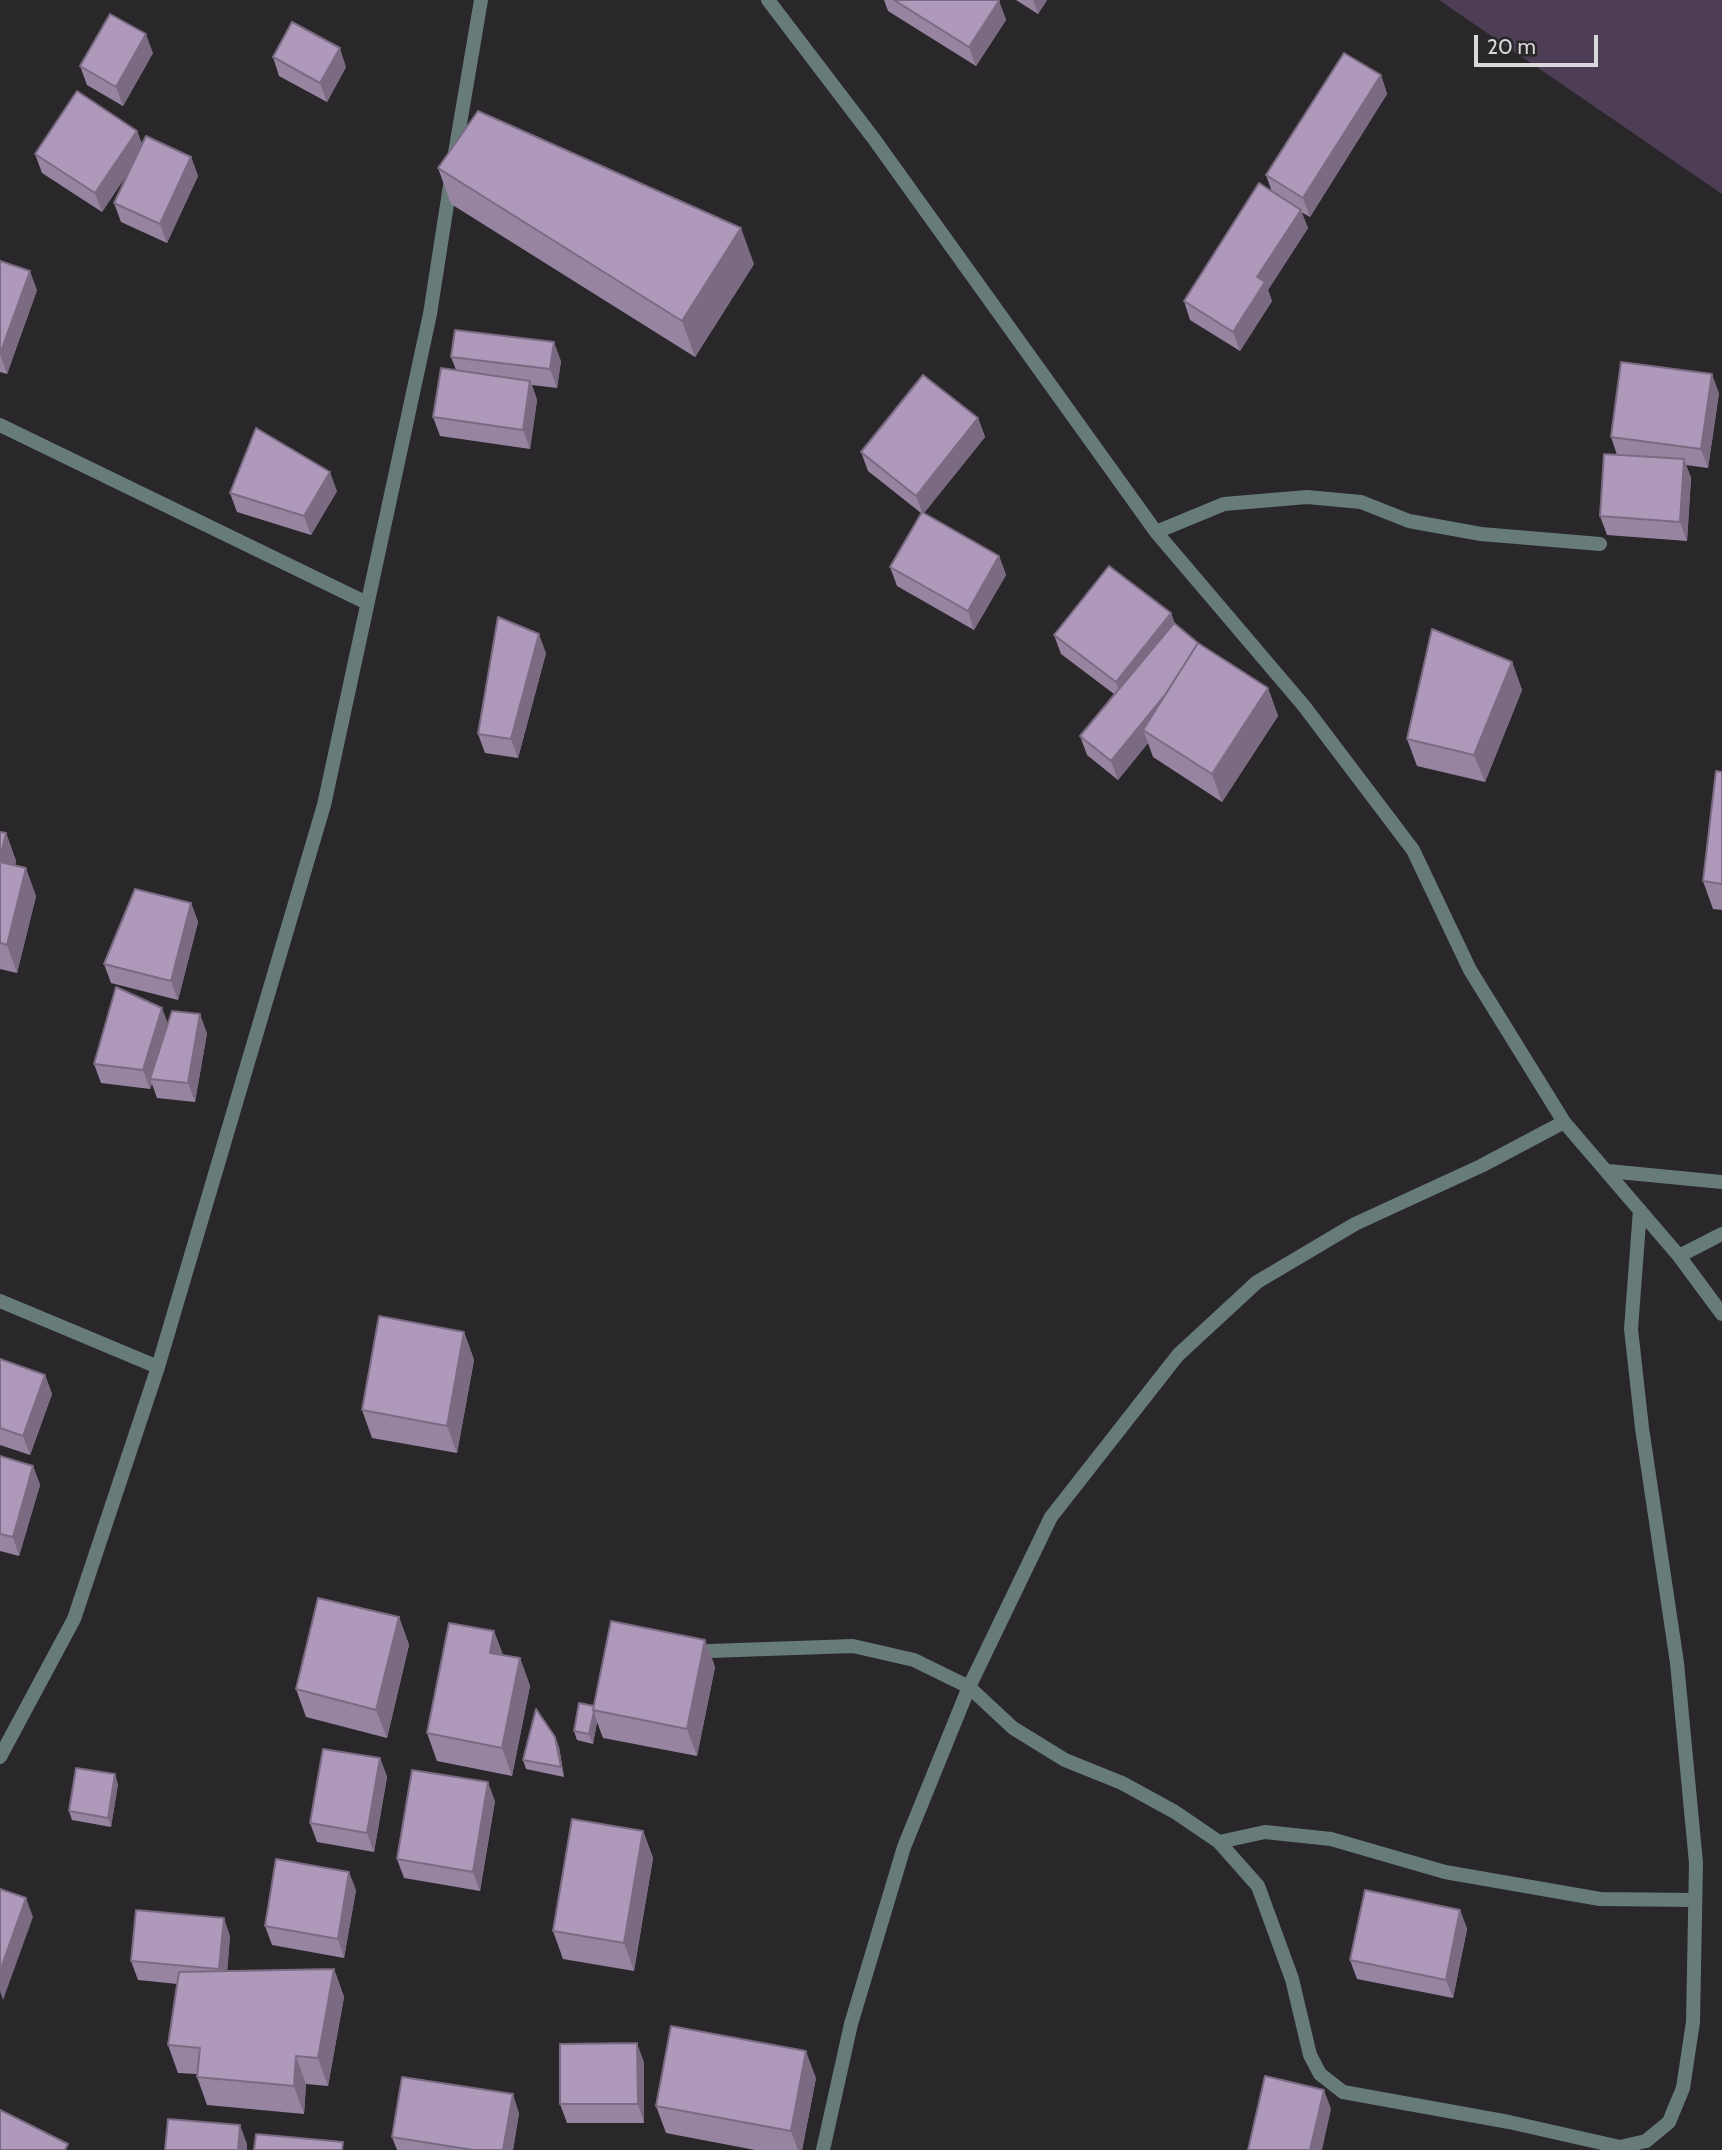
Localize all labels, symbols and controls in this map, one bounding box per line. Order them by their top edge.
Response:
scale bar [1477,21,1601,65]
text: 20 m [1487,34,1536,59]

